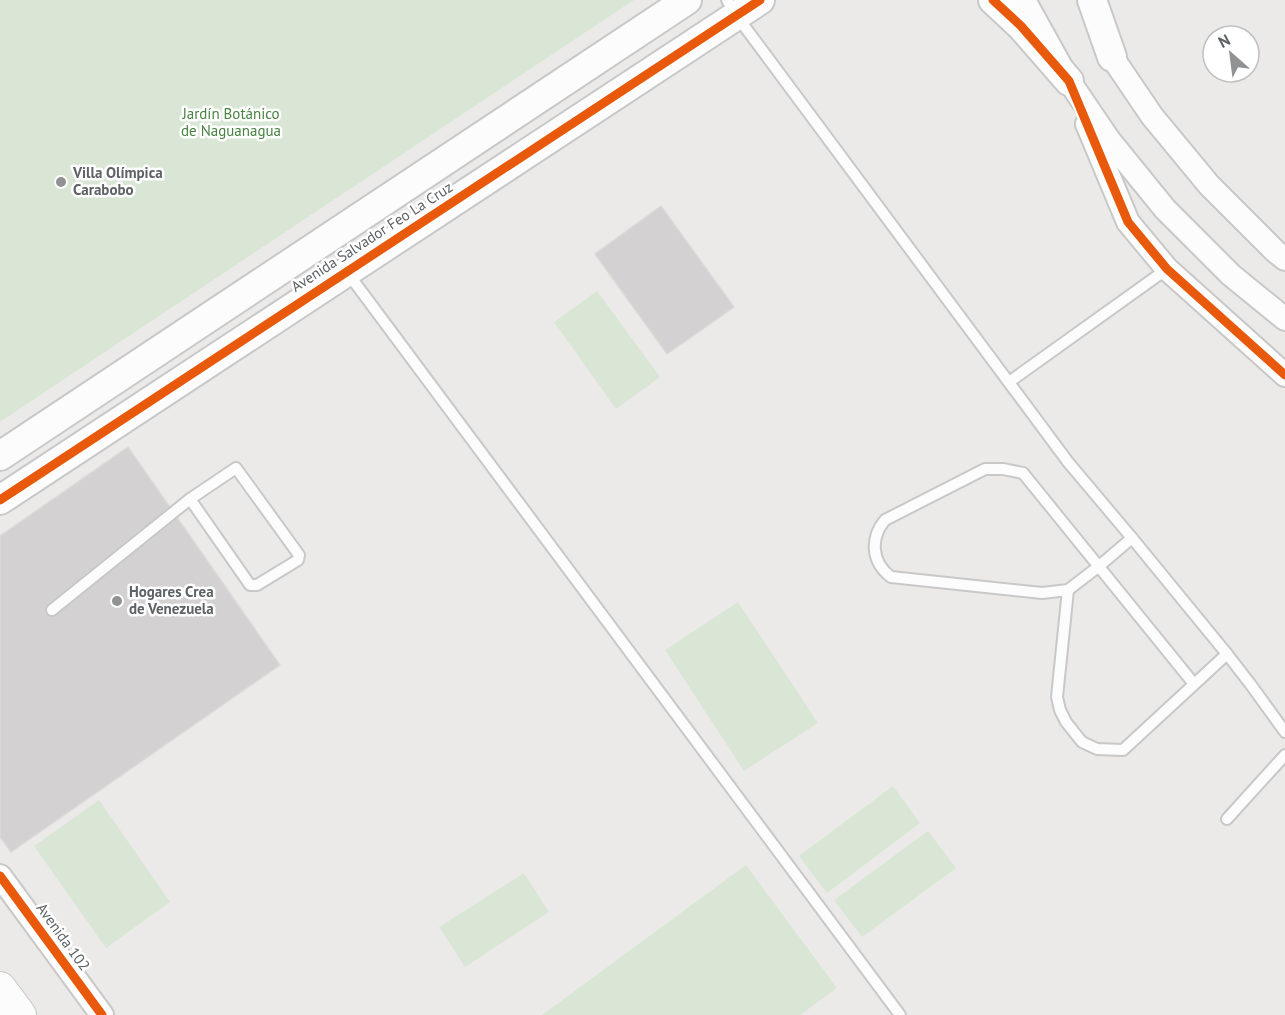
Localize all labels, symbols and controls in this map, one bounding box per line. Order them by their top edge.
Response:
north arrow [1201,24,1261,84]
text: N [1215,29,1233,52]
park label: Jardín Botánico de Naguanagua [181,104,281,140]
place label: Villa Olímpica Carabobo [72,163,163,199]
marker: Villa Olímpica Carabobo [54,175,68,189]
street label: Avenida Salvador Feo La Cruz [287,177,456,296]
place label: Hogares Crea de Venezuela [129,582,214,618]
marker: Hogares Crea de Venezuela [110,594,124,608]
street label: Avenida 102 [32,899,94,974]

